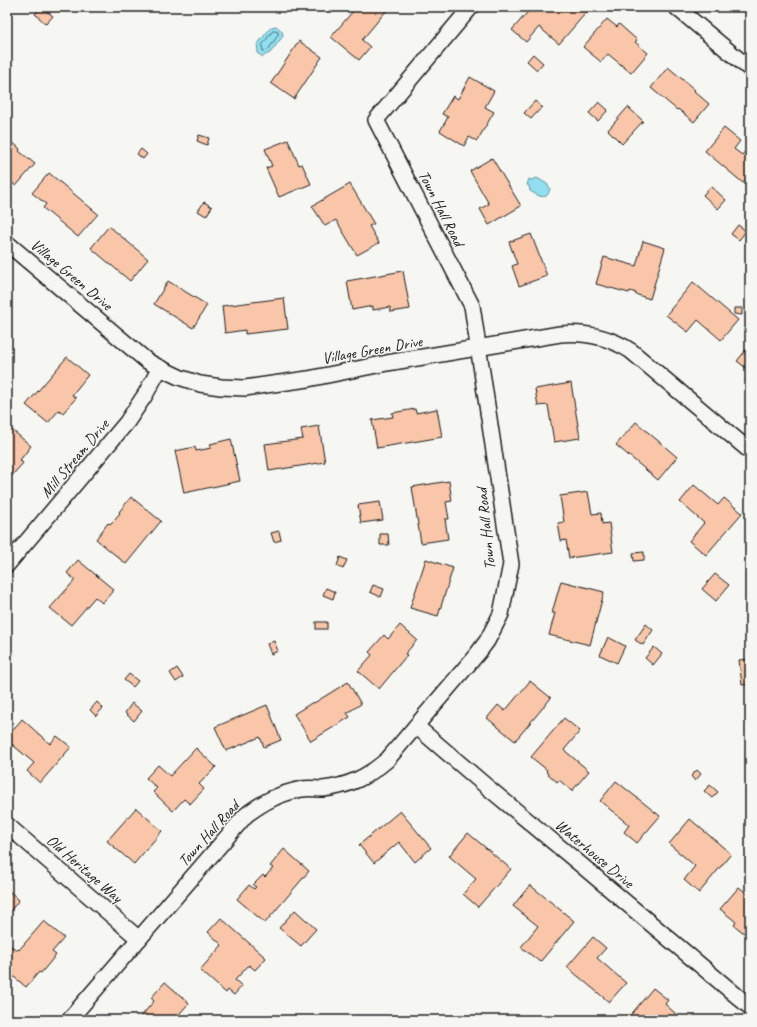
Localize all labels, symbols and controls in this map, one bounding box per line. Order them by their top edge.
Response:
street label: Town Hall Road [414,167,470,252]
street label: Village Green Drive [26,235,118,316]
street label: Village Green Drive [321,331,425,369]
street label: Mill Stream Drive [36,414,115,502]
street label: Town Hall Road [471,484,500,571]
street label: Town Hall Road [174,794,245,871]
street label: Waterhouse Drive [551,815,639,894]
street label: Old Heritage Way [42,830,128,908]

